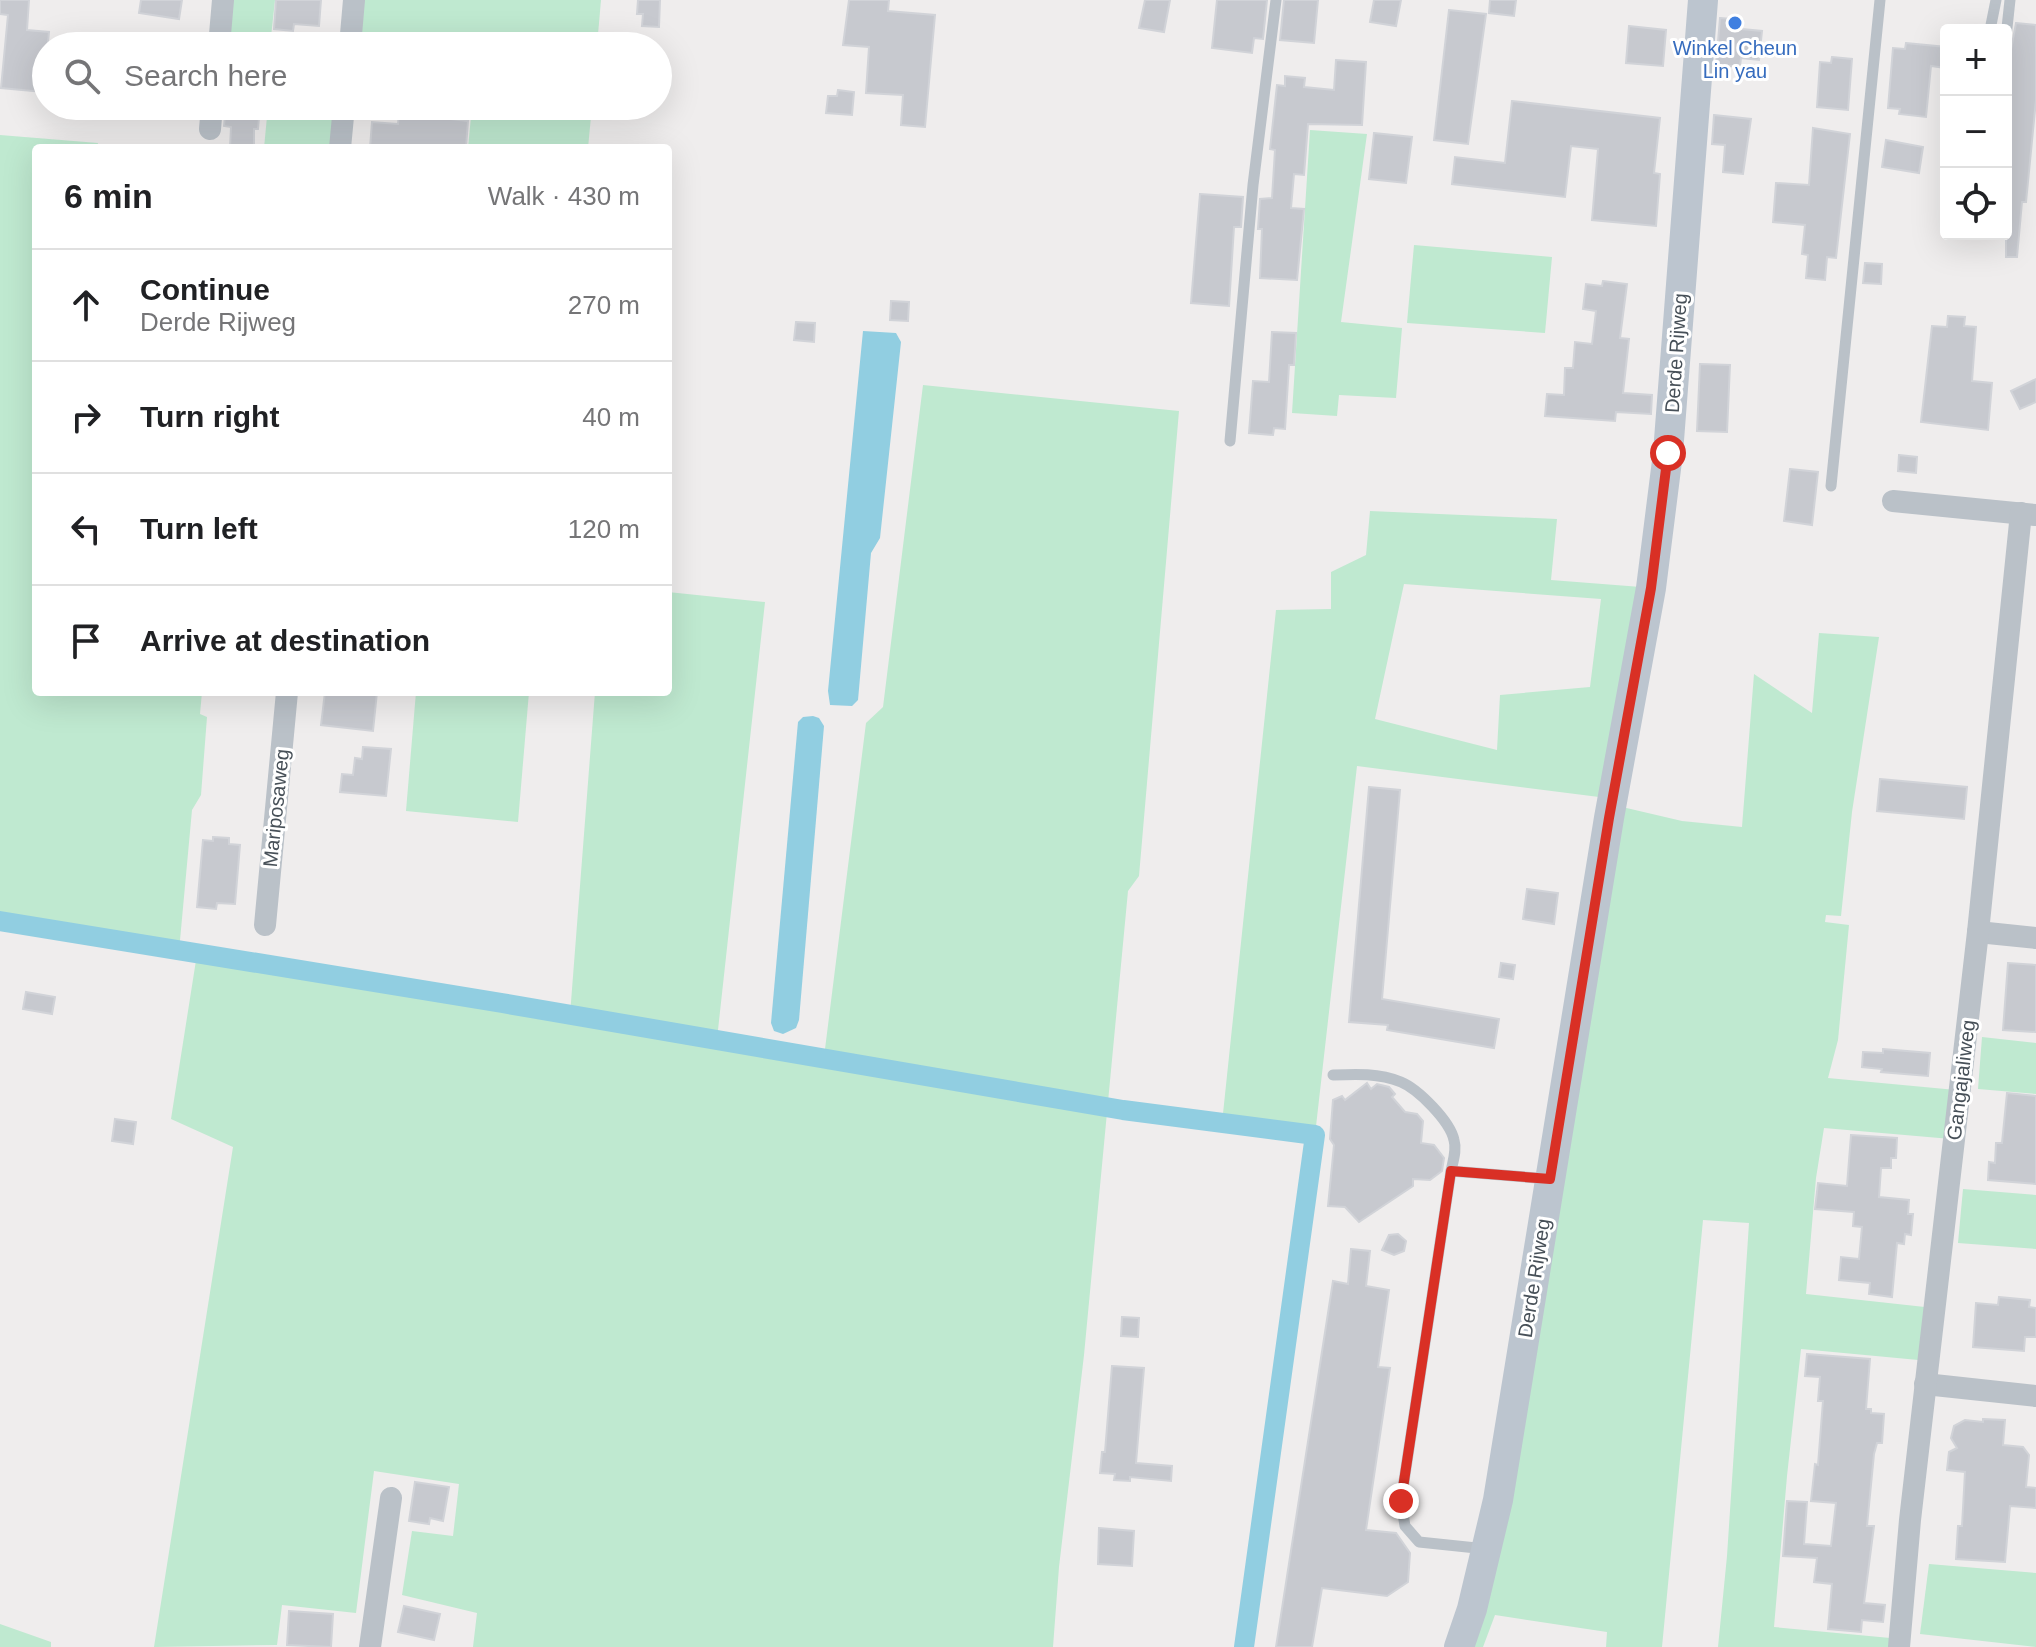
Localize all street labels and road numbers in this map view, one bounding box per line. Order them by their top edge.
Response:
street label: Derde Rijweg [1661,292,1691,414]
street label: Mariposaweg [259,748,293,868]
street label: Gangajaliweg [1943,1019,1979,1141]
street label: Derde Rijweg [1514,1217,1554,1339]

